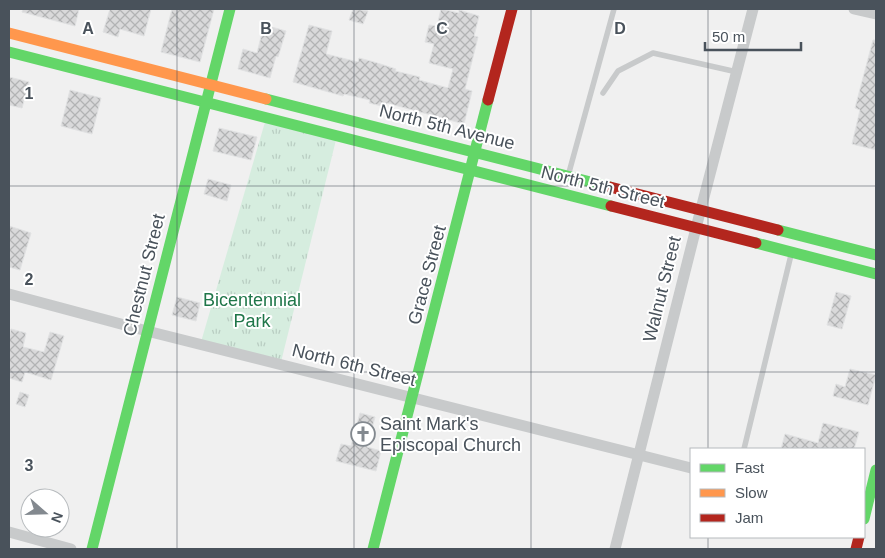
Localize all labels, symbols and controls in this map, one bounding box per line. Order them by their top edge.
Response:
text: A [82,20,94,37]
text: B [260,20,272,37]
text: C [436,20,448,37]
text: D [614,20,626,37]
scale bar [705,20,801,52]
text: 50 m [712,28,745,45]
text: 1 [25,85,34,102]
street label: North 5th Avenue [377,101,517,153]
street label: North 5th Street [539,162,667,212]
street label: Chestnut Street [119,212,169,338]
street label: Grace Street [404,223,450,327]
street label: Walnut Street [639,234,685,344]
text: 2 [25,271,34,288]
park label: Bicentennial Park [203,290,301,331]
street label: North 6th Street [290,340,418,390]
place label: Saint Mark's Episcopal Church [380,414,521,455]
church icon: Saint Mark's Episcopal Church [350,421,376,447]
legend [690,448,865,538]
text: 3 [25,457,34,474]
text: Fast [735,459,765,476]
text: Slow [735,484,768,501]
north arrow [20,488,70,538]
text: Jam [735,509,763,526]
text: N [48,510,66,525]

